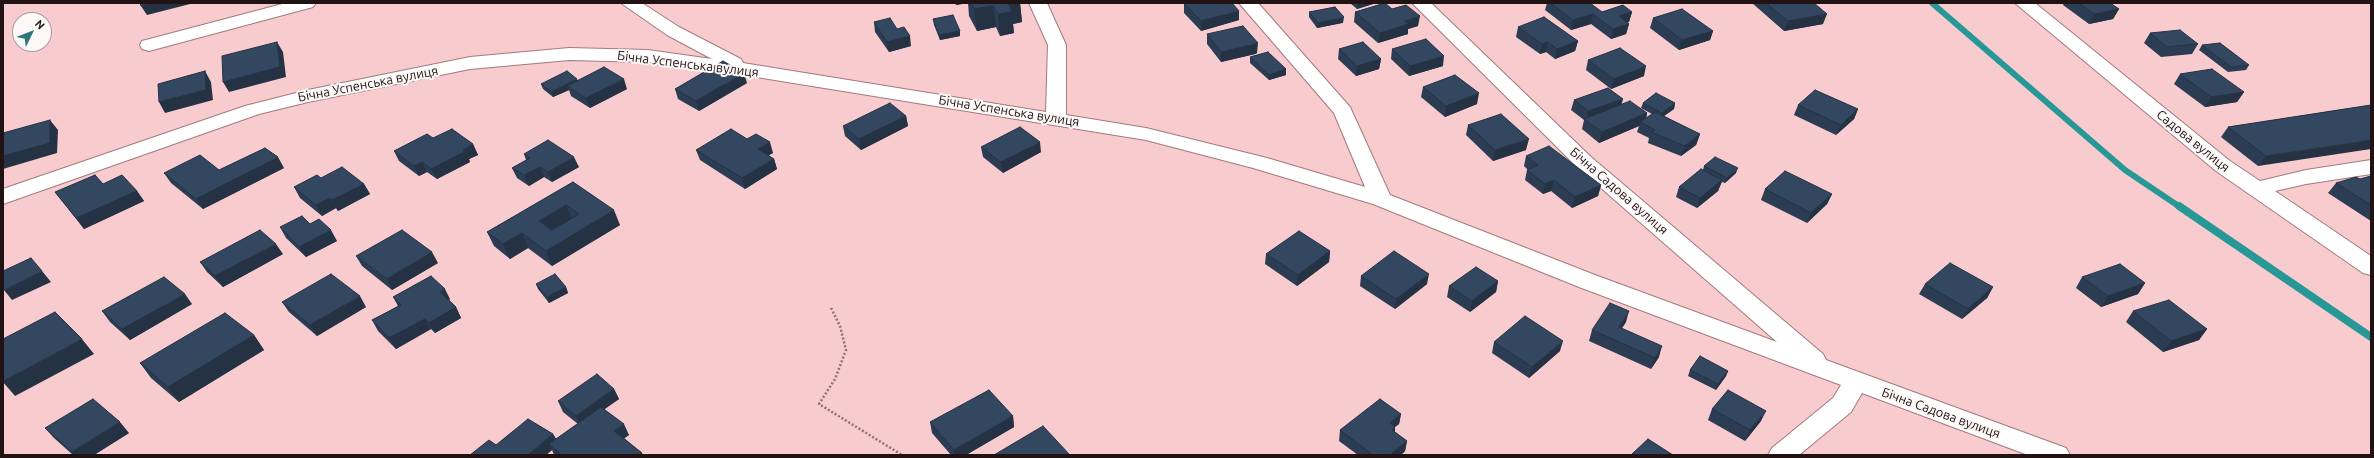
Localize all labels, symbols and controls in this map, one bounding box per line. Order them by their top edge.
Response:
north arrow [12,12,52,52]
text: N [33,17,47,32]
street label: Бічна Успенська вулиця [616,48,760,80]
street label: Бічна Успенська вулиця [296,63,440,105]
street label: Бічна Успенська вулиця [937,92,1081,130]
street label: Садова вулиця [2153,107,2233,175]
street label: Бічна Садова вулиця [1567,144,1671,238]
street label: Бічна Садова вулиця [1880,384,2002,442]

